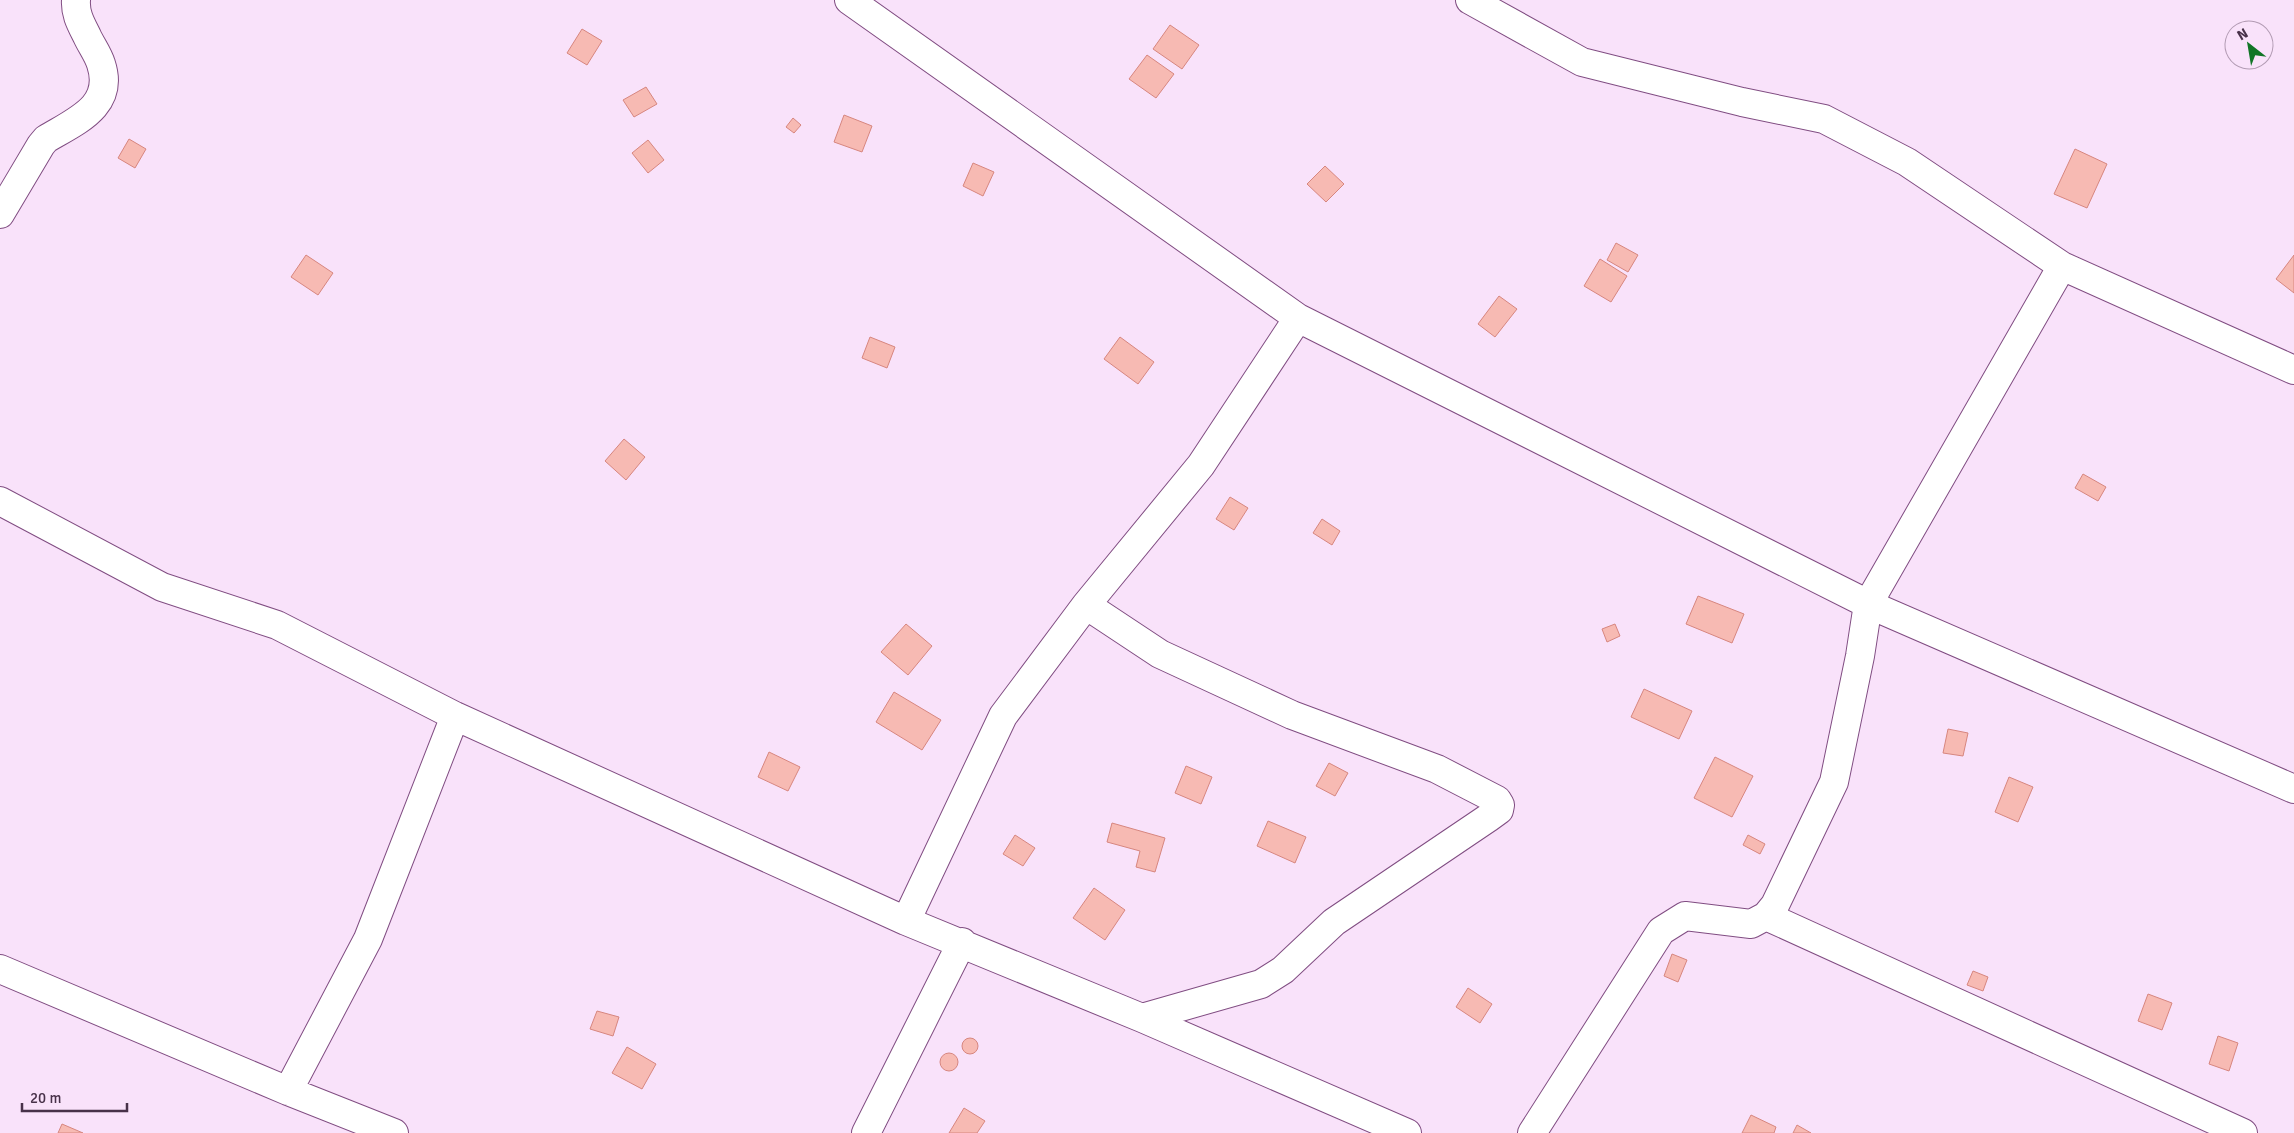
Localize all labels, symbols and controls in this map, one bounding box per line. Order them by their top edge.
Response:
north arrow [2224,20,2274,70]
text: N [2234,24,2251,44]
scale bar [22,1080,128,1112]
text: 20 m [30,1089,61,1107]

